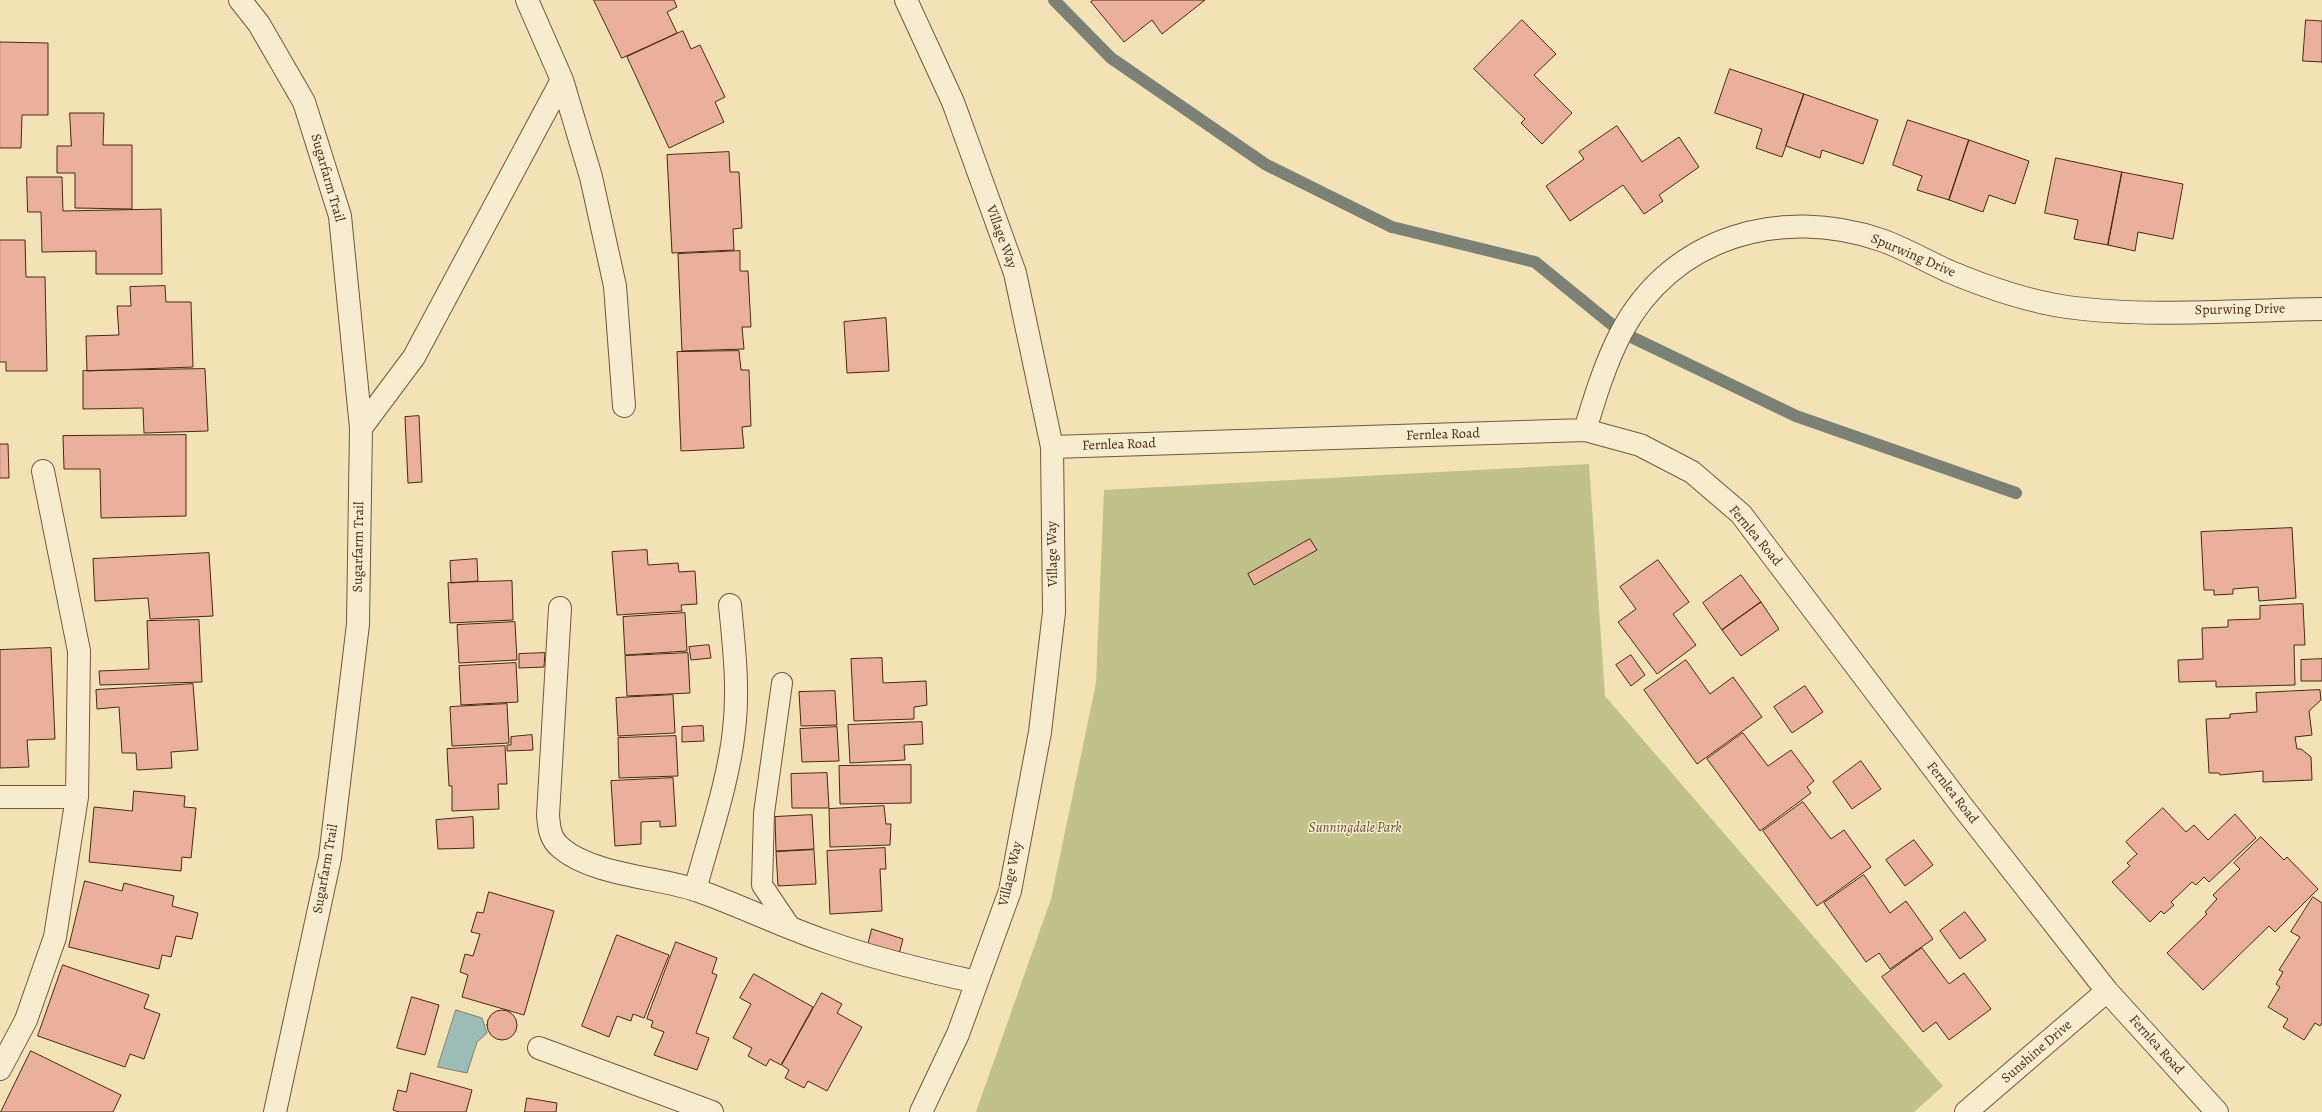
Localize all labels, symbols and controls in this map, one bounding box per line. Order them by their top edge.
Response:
street label: Sugarfarm Trail [306,132,348,224]
street label: Village Way [982,203,1020,271]
street label: Spurwing Drive [1868,231,1958,281]
street label: Spurwing Drive [2195,301,2285,319]
street label: Fernlea Road [1406,425,1480,445]
street label: Fernlea Road [1082,435,1156,455]
street label: Sugarfarm Trail [350,501,368,593]
street label: Fernlea Road [1725,502,1785,570]
street label: Village Way [1044,521,1062,587]
street label: Fernlea Road [1923,759,1981,827]
park label: Sunningdale Park [1309,821,1401,837]
street label: Sugarfarm Trail [310,823,342,915]
street label: Village Way [995,840,1027,908]
street label: Fernlea Road [2125,1012,2187,1078]
street label: Sunshine Drive [1998,1017,2076,1087]

